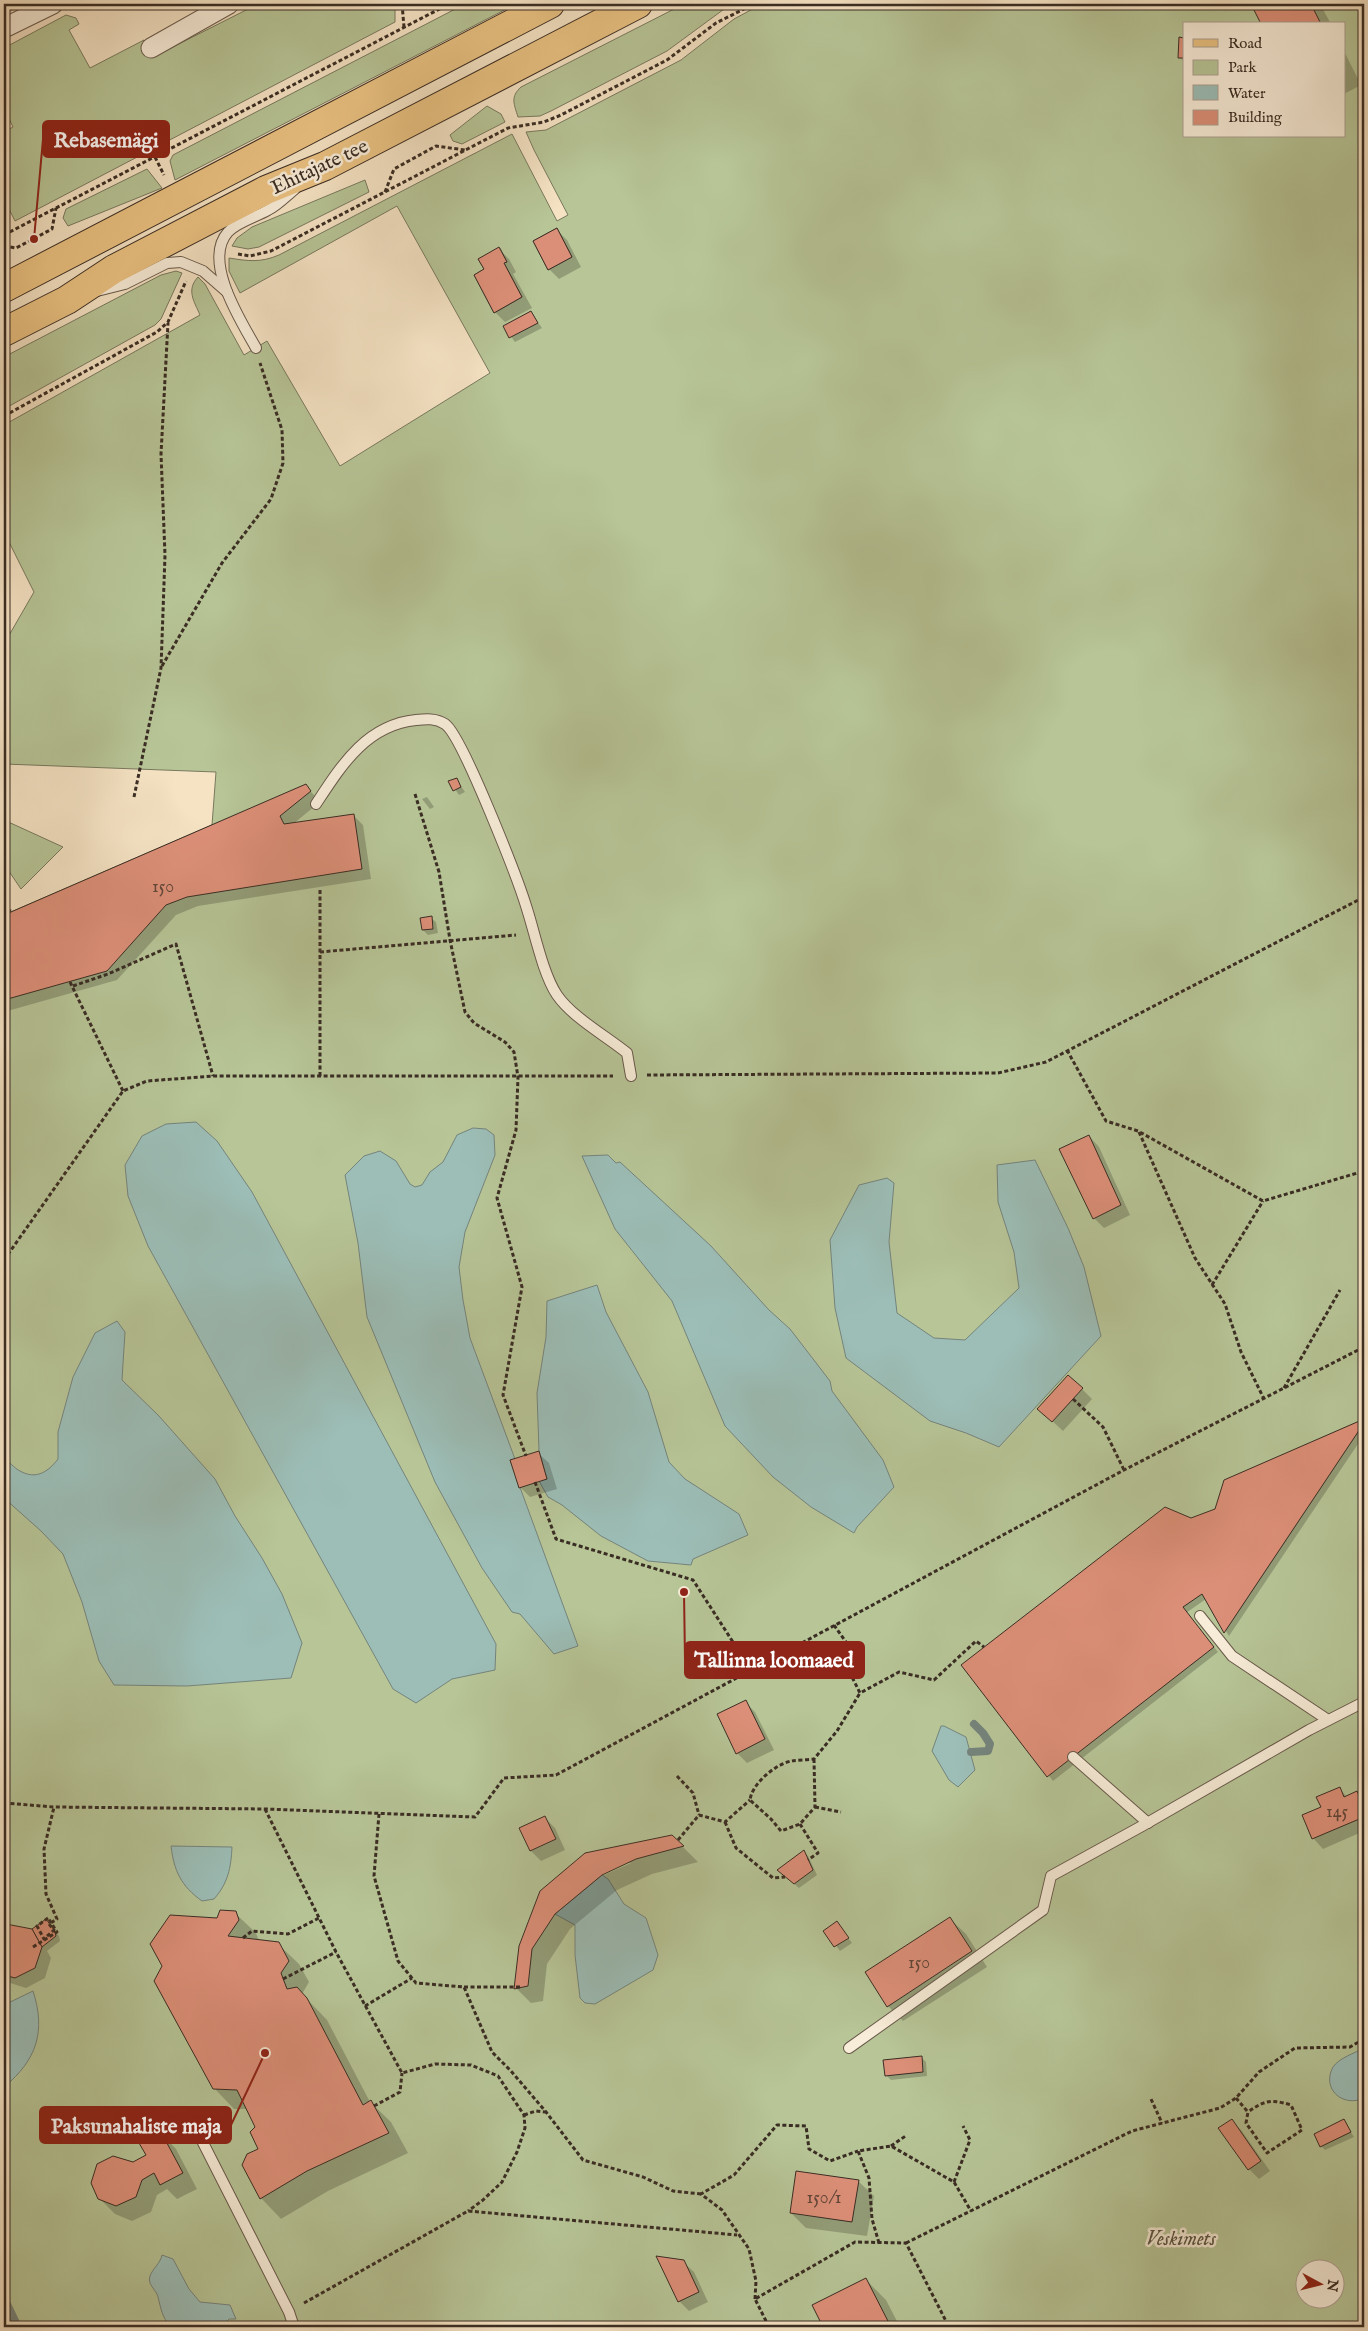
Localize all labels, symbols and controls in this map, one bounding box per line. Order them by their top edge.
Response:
legend [1183,22,1346,138]
text: Road [1228,34,1263,53]
text: Park [1228,58,1258,77]
text: Water [1228,84,1266,103]
text: Building [1228,108,1283,127]
callout: Rebasemägi [43,121,169,157]
text: Rebasemägi [53,128,159,155]
street label: Ehitajate tee [267,134,372,201]
house number: 150 [152,876,174,899]
callout: Tallinna loomaaed [685,1642,864,1678]
text: Tallinna loomaaed [693,1648,855,1675]
house number: 145 [1326,1801,1348,1824]
house number: 150 [908,1952,930,1975]
callout: Paksunahaliste maja [40,2107,231,2143]
text: Paksunahaliste maja [51,2114,222,2141]
house number: 150/1 [807,2187,841,2210]
park label: Veskimets [1146,2227,1216,2252]
north arrow [1296,2258,1346,2308]
text: N [1322,2277,1342,2293]

